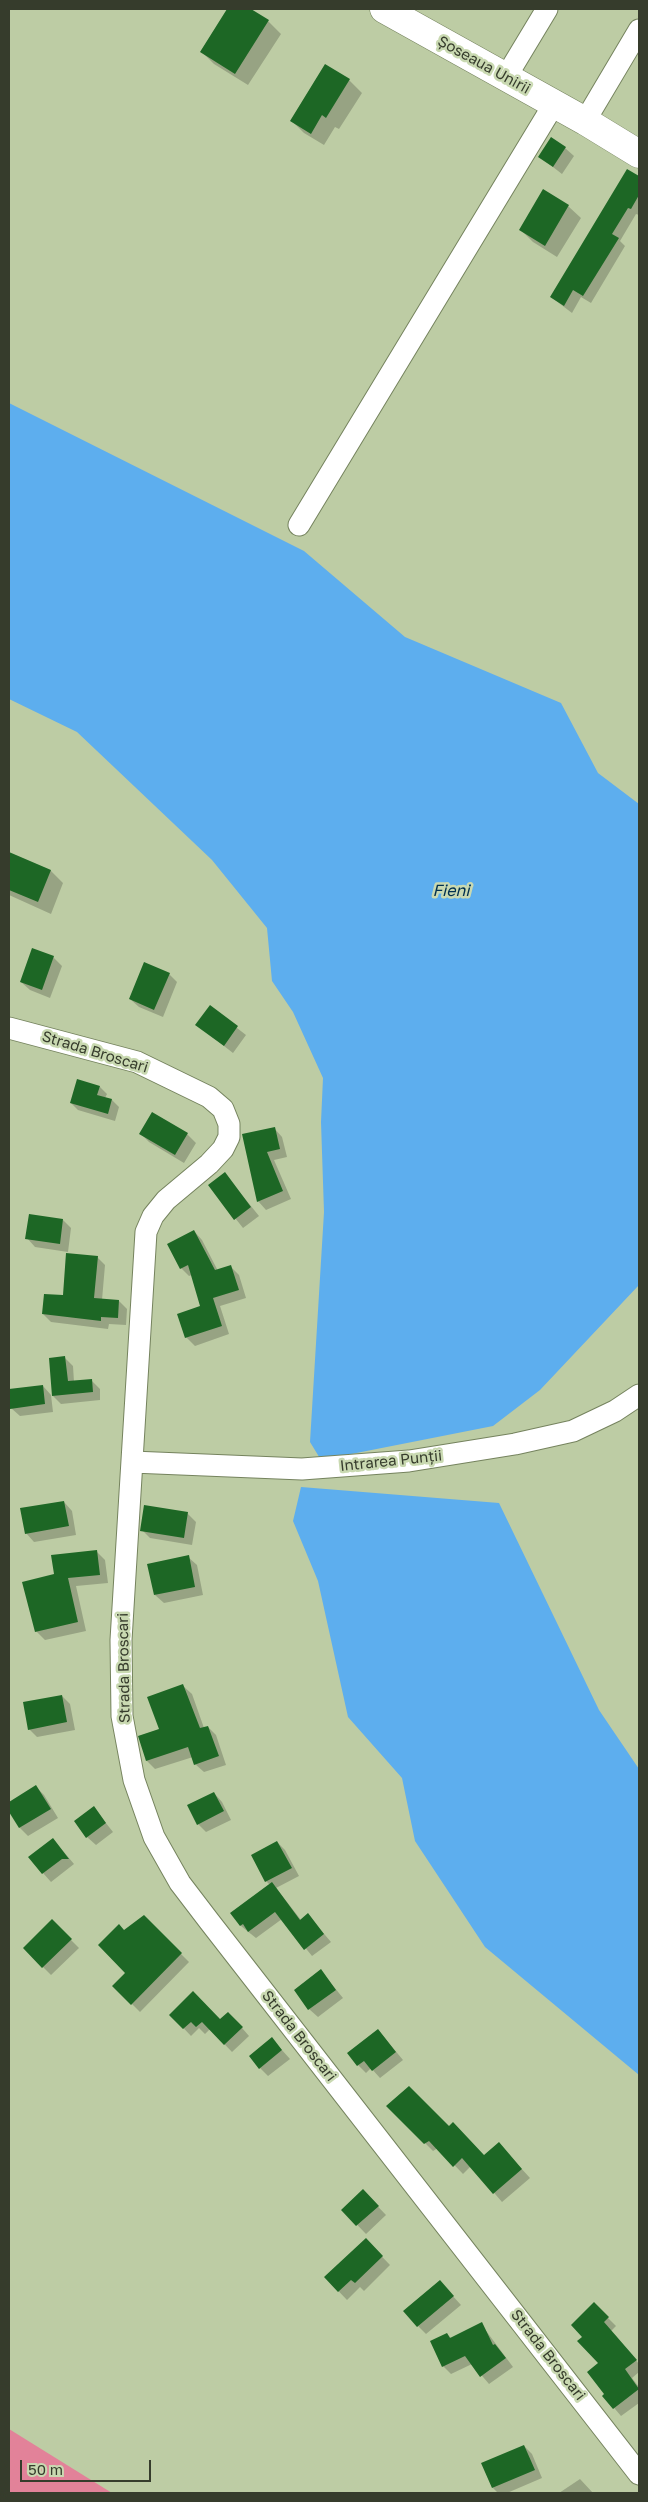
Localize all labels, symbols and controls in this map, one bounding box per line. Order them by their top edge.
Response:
street label: Șoseaua Unirii [435,32,533,98]
water label: Fieni [432,881,470,901]
street label: Strada Broscari [40,1027,150,1077]
street label: Intrarea Punții [339,1447,443,1475]
street label: Strada Broscari [114,1613,134,1723]
street label: Strada Broscari [258,1987,340,2085]
street label: Strada Broscari [507,2306,589,2404]
scale bar [22,2450,154,2482]
text: 50 m [28,2460,63,2478]

